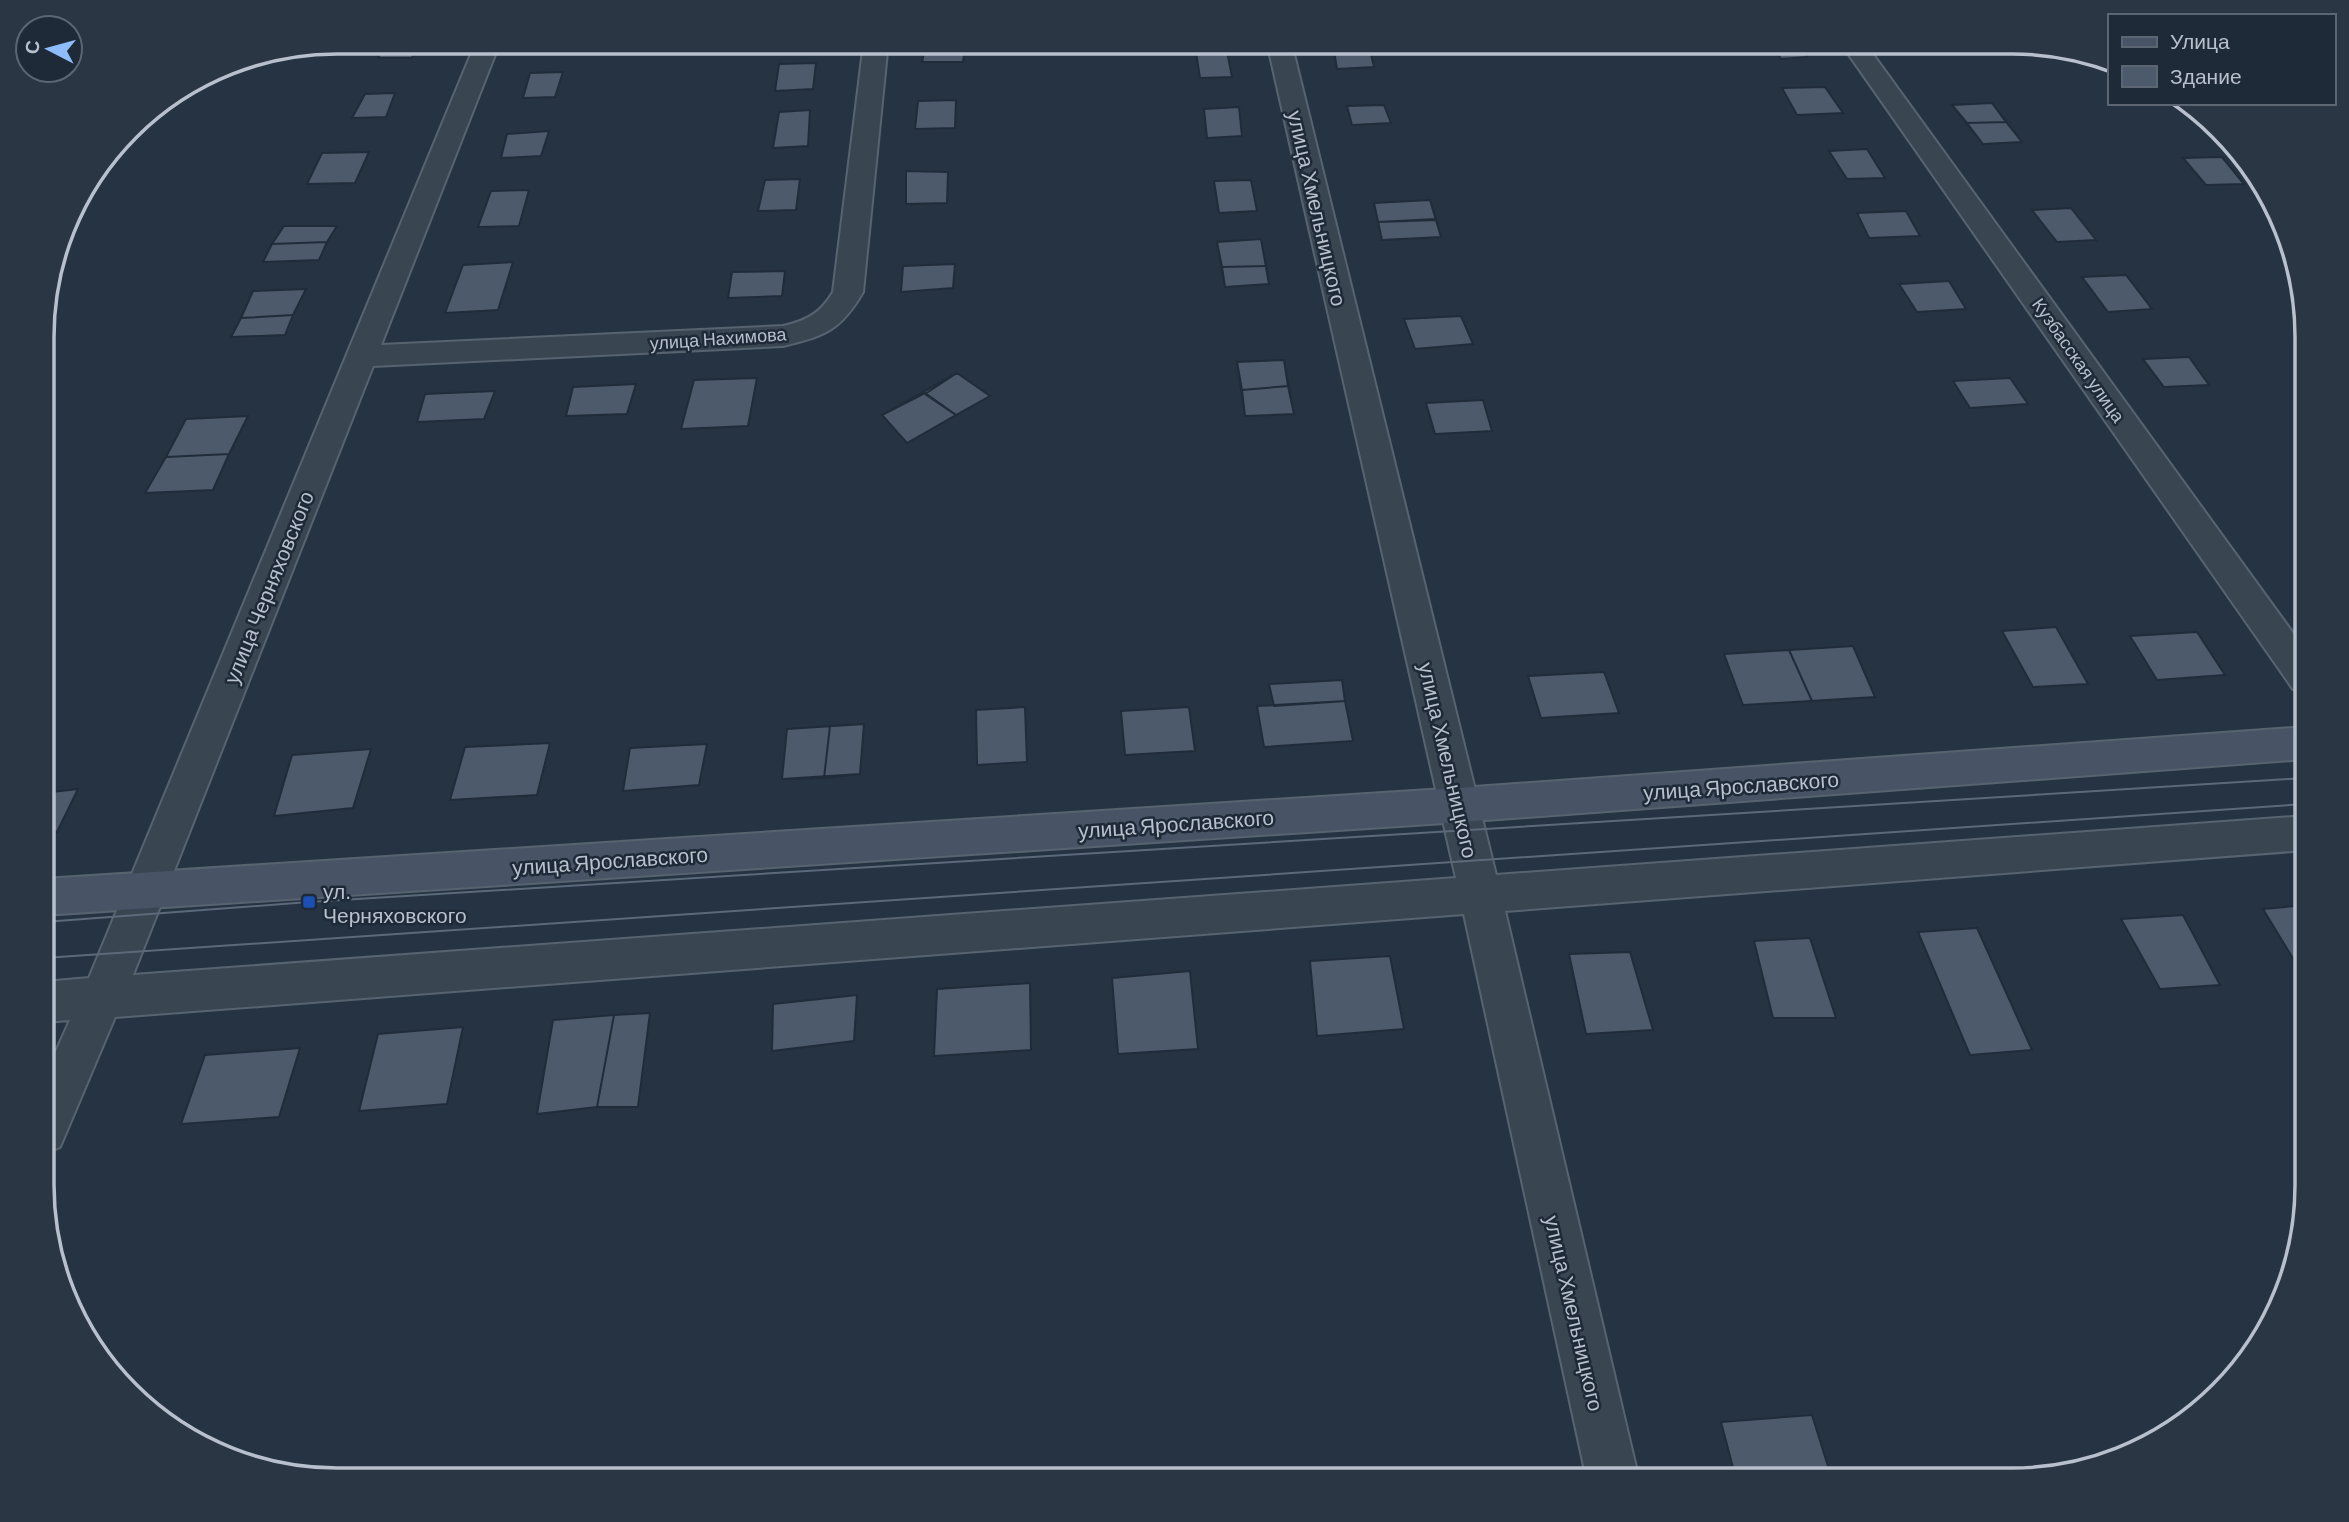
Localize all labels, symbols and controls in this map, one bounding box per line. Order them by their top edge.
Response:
north arrow [14,14,84,84]
legend [2108,14,2335,105]
text: Улица [2170,28,2230,53]
text: С [19,39,44,55]
text: Здание [2170,63,2242,88]
street label: улица Хмельницкого [1283,108,1353,308]
street label: Кузбасская улица [2028,294,2131,427]
street label: улица Нахимова [649,322,788,354]
street label: улица Черняховского [218,487,318,687]
street label: улица Хмельницкого [1414,660,1484,860]
street label: улица Ярославского [1642,766,1840,804]
street label: улица Ярославского [1077,804,1275,842]
street label: улица Ярославского [511,841,709,879]
place label: ул. Черняховского [323,878,467,927]
marker: ул. Черняховского [301,894,317,910]
street label: улица Хмельницкого [1540,1213,1610,1413]

